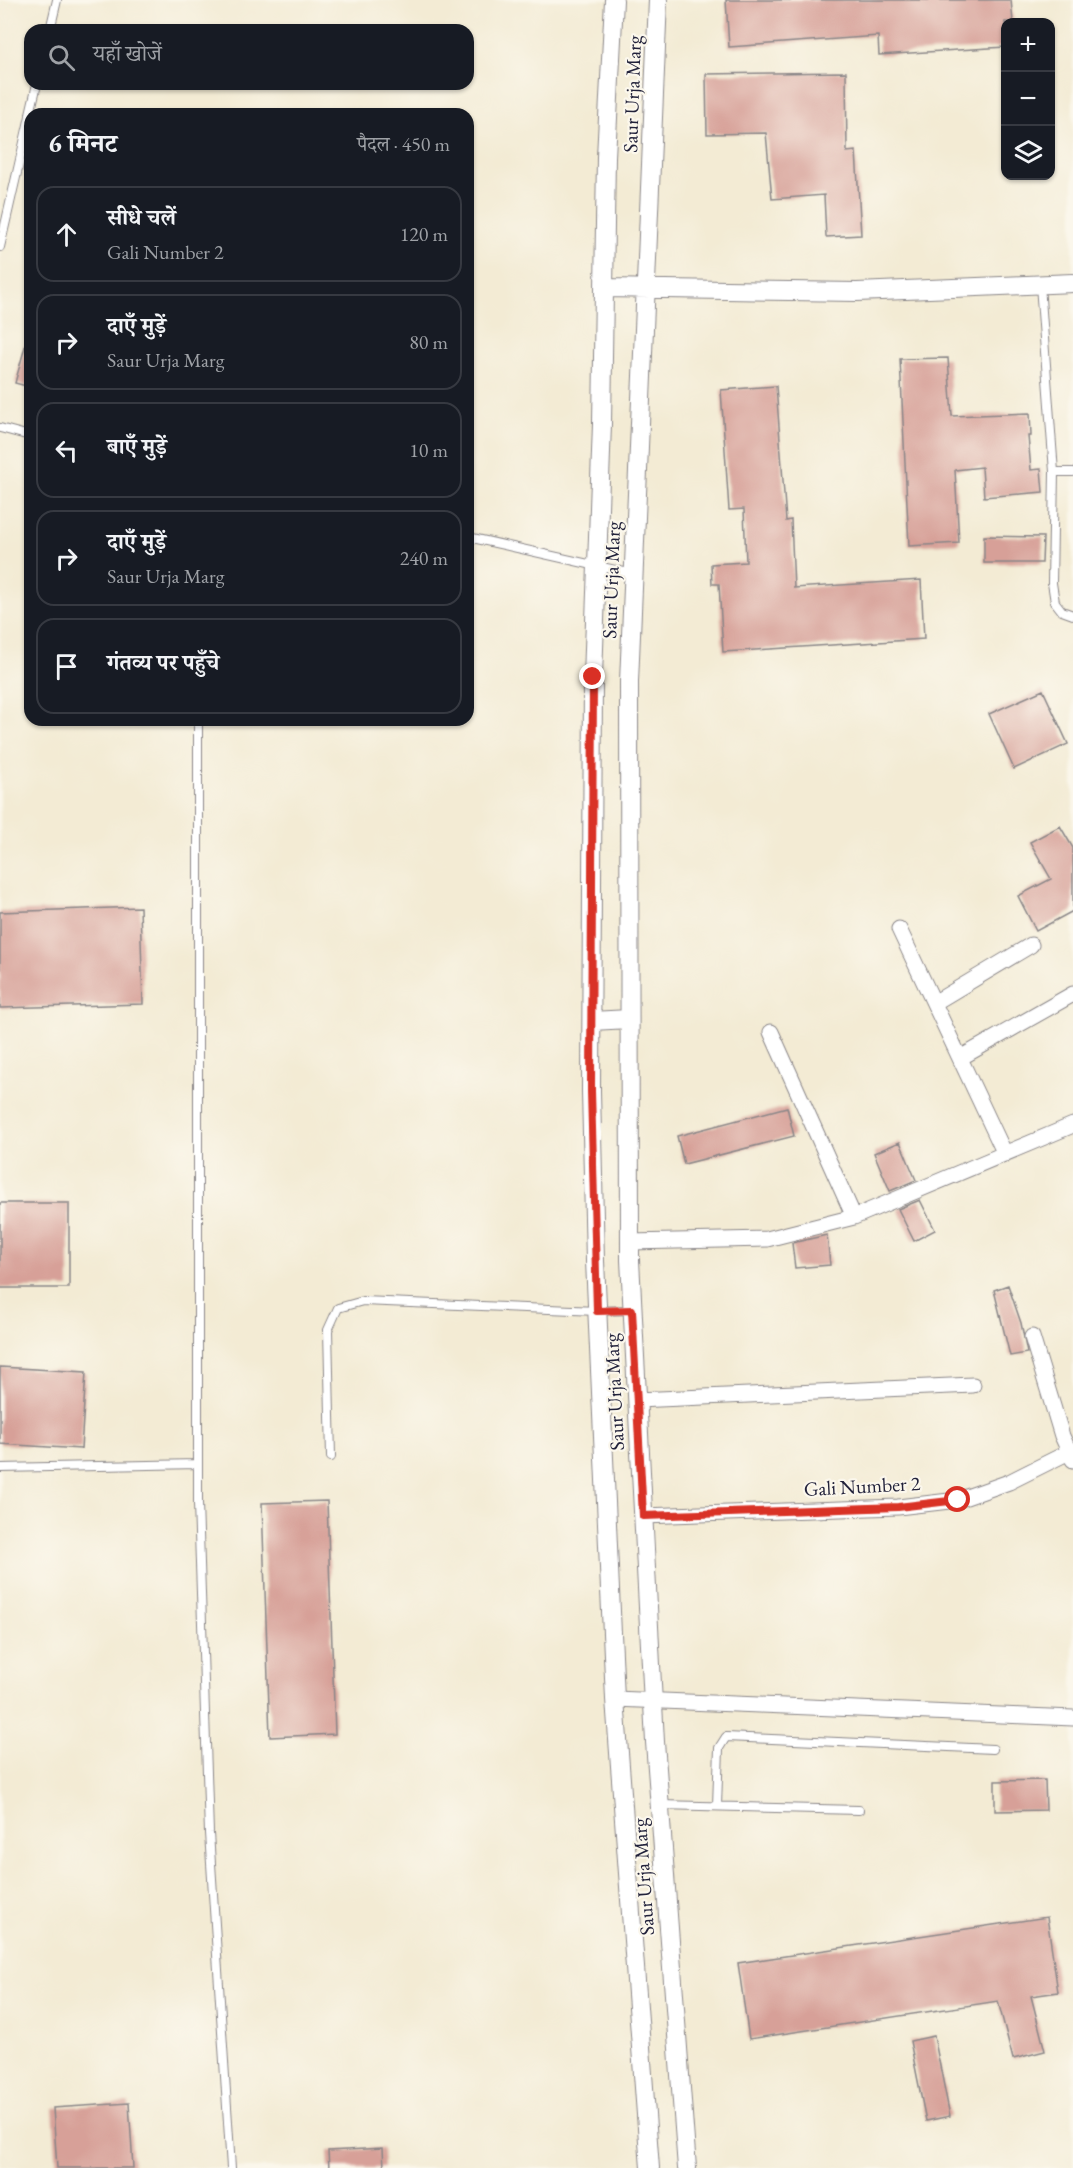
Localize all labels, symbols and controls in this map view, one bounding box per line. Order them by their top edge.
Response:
map controls [1001,18,1055,180]
button: + [1001,18,1055,72]
search box [24,24,474,90]
street label: Saur Urja Marg [617,35,647,153]
text: यहाँ खोजें [93,39,162,68]
icon: search [45,41,78,74]
button: − [1001,72,1055,126]
text: 6 मिनट [48,126,117,160]
button: layers [1001,126,1055,180]
text: पैदल · 450 m [357,131,450,157]
text: सीधे चलें [107,203,176,232]
icon: ahead [50,218,83,251]
text: 120 m [400,221,448,247]
text: Gali Number 2 [107,239,224,265]
text: दाएँ मुड़ें [107,311,166,340]
icon: right [50,326,83,359]
text: 80 m [409,329,448,355]
text: Saur Urja Marg [107,347,224,373]
text: बाएँ मुड़ें [107,432,167,461]
icon: left [50,434,83,467]
text: 10 m [409,437,448,463]
street label: Saur Urja Marg [596,521,626,639]
text: दाएँ मुड़ें [107,527,166,556]
icon: right [50,542,83,575]
text: 240 m [400,545,448,571]
text: Saur Urja Marg [107,563,224,589]
text: गंतव्य पर पहुँचे [107,648,219,677]
icon: arrive [50,650,83,683]
route end [579,663,605,689]
street label: Saur Urja Marg [598,1332,630,1451]
street label: Gali Number 2 [803,1470,921,1502]
route start [944,1486,970,1512]
street label: Saur Urja Marg [626,1817,660,1936]

